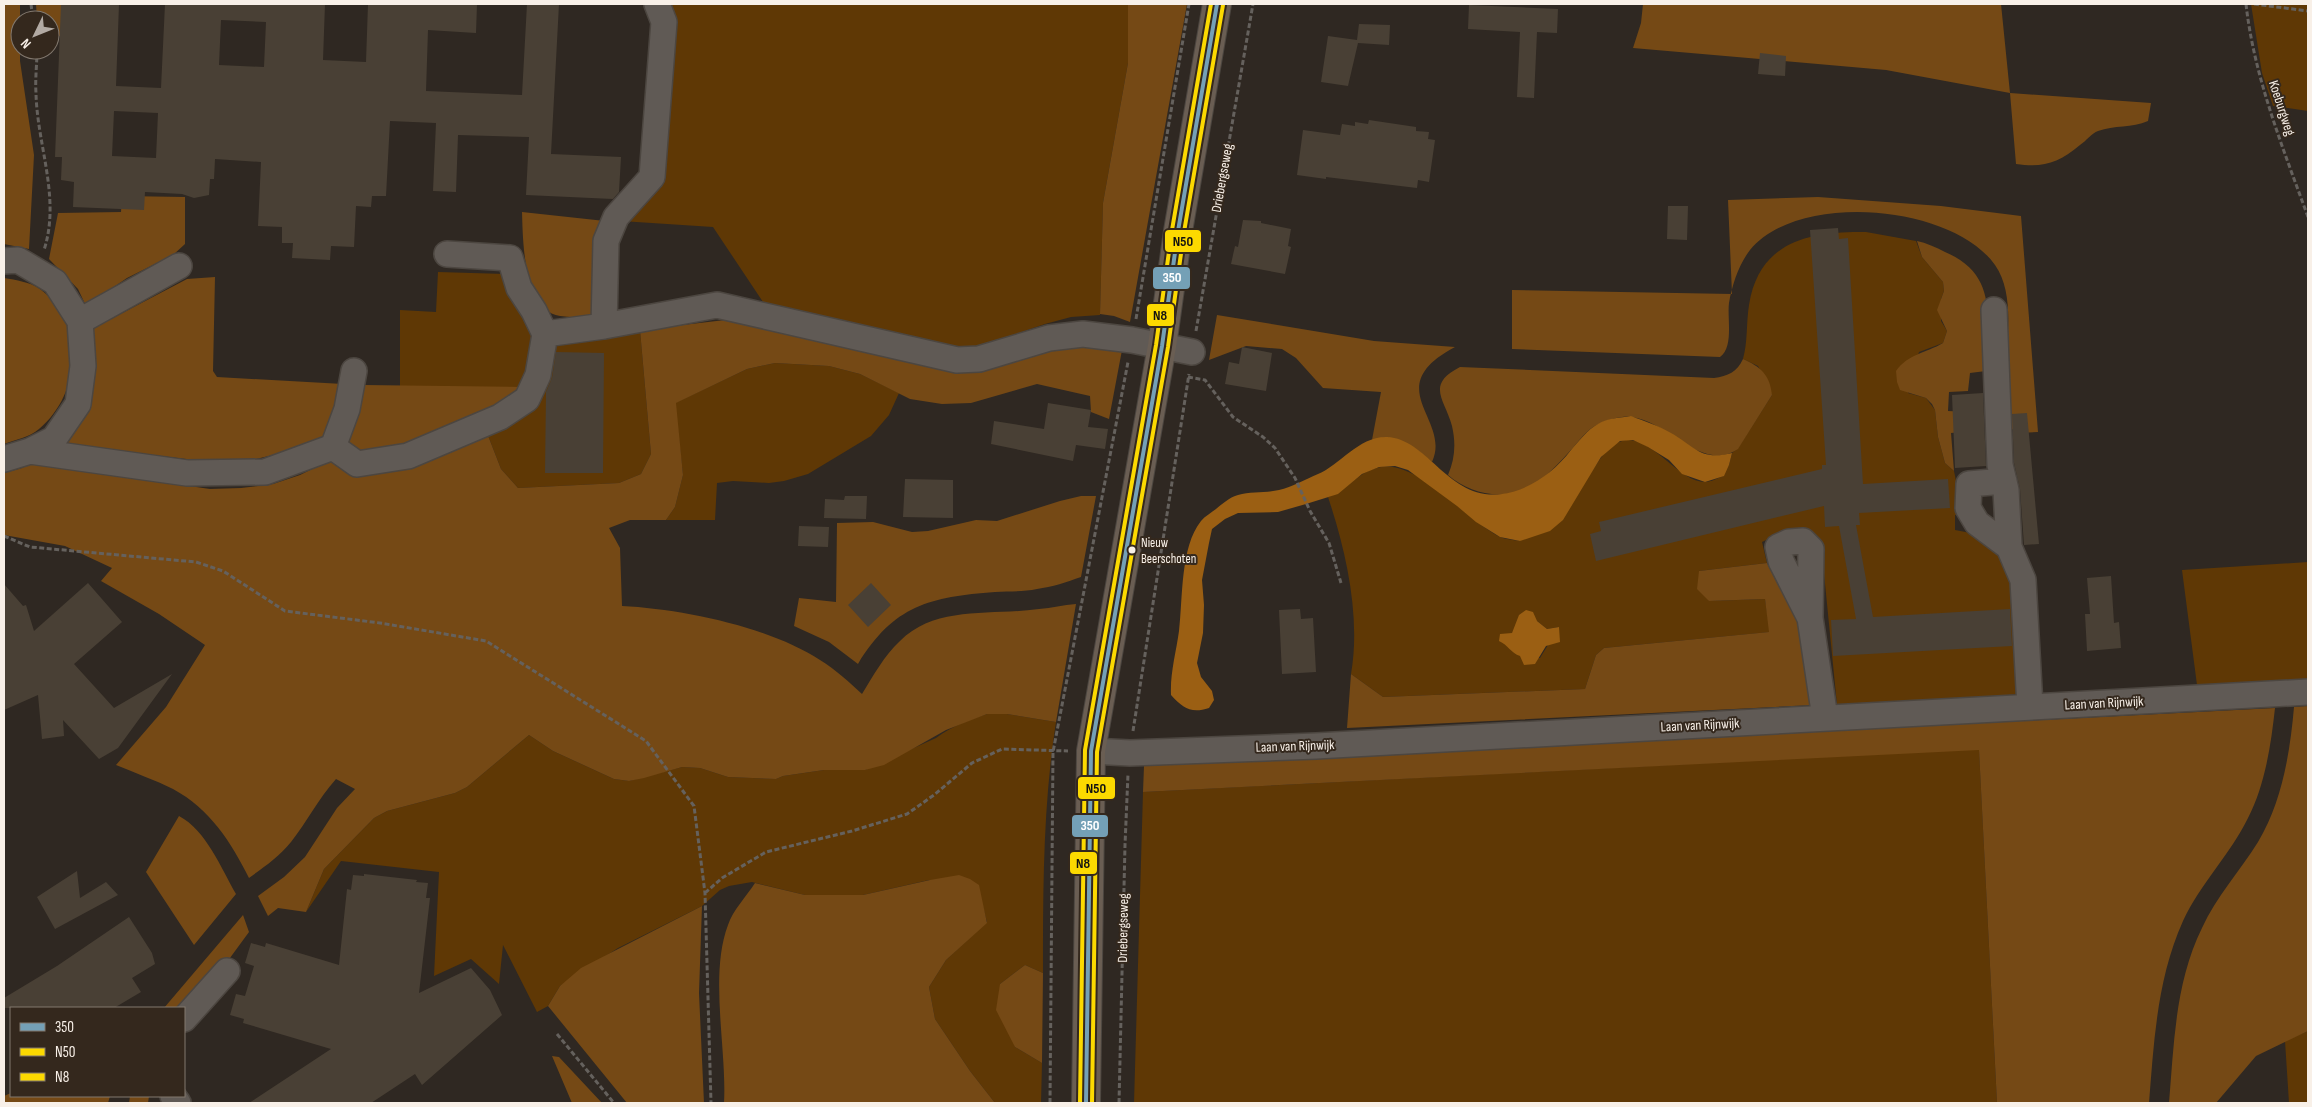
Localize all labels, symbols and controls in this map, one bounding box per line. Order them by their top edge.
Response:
north arrow [10,10,60,60]
text: N [17,35,35,52]
street label: Koeburgweg [2265,78,2299,138]
street label: Driebergseweg [1208,142,1236,214]
line badge: N50 [1164,229,1202,253]
text: N50 [1173,233,1193,250]
line badge: 350 [1152,266,1191,290]
text: 350 [1162,269,1182,286]
line badge: N8 [1146,303,1175,327]
text: N8 [1153,307,1167,324]
place label: Nieuw Beerschoten [1141,535,1196,567]
marker: Nieuw Beerschoten [1127,545,1137,555]
street label: Laan van Rijnwijk [2064,692,2144,714]
street label: Laan van Rijnwijk [1660,714,1740,736]
street label: Laan van Rijnwijk [1255,736,1335,756]
line badge: N50 [1077,776,1116,800]
text: N50 [1086,780,1106,797]
line badge: 350 [1071,814,1109,838]
text: 350 [1080,817,1100,834]
line badge: N8 [1069,851,1098,875]
text: N8 [1076,855,1090,872]
street label: Driebergseweg [1114,893,1132,963]
legend [10,1007,185,1097]
text: 350 [55,1018,74,1037]
text: N50 [55,1043,75,1062]
text: N8 [55,1068,69,1087]

